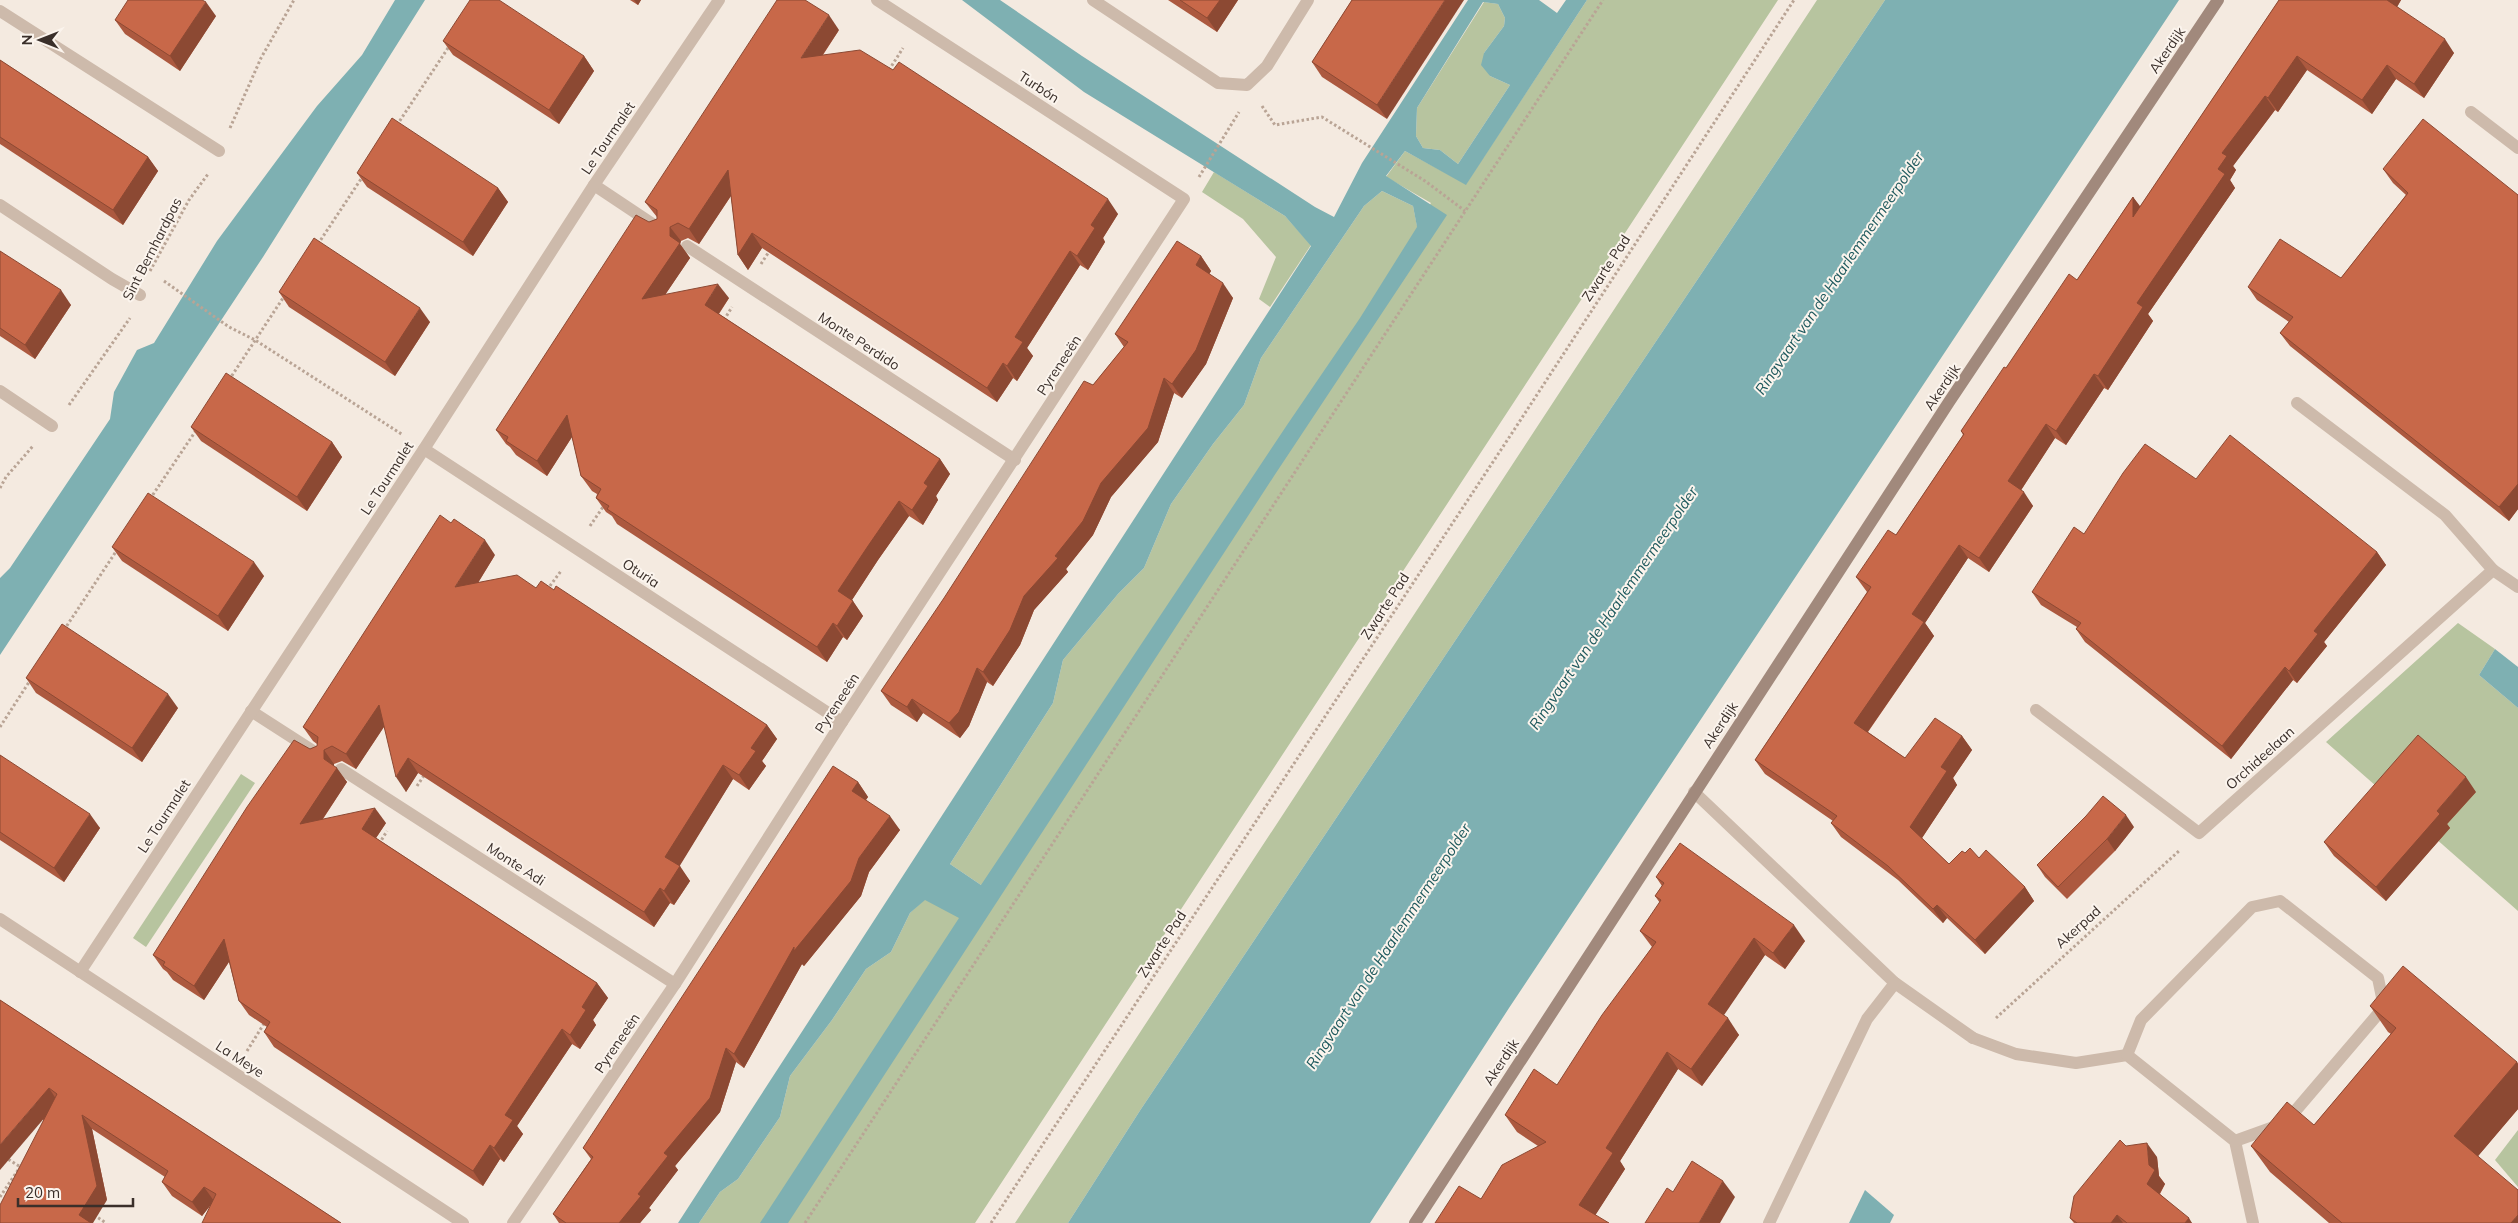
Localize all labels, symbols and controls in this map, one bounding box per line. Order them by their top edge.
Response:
north arrow [15,15,65,65]
street label: Akerdijk [2145,23,2189,77]
text: N [18,35,36,45]
street label: Turbón [1015,67,1063,107]
street label: Le Tourmalet [577,98,639,178]
water label: Ringvaart van de Haarlemmermeerpolder [1750,148,1928,398]
street label: Sint Bernhardpas [118,195,186,303]
street label: Zwarte Pad [1578,231,1634,305]
street label: Monte Perdido [815,308,903,374]
street label: Pyreneeën [1033,331,1085,399]
street label: Akerdijk [1920,360,1964,414]
street label: Le Tourmalet [357,438,417,518]
water label: Ringvaart van de Haarlemmermeerpolder [1524,483,1702,733]
street label: Oturia [619,554,663,592]
street label: Zwarte Pad [1357,569,1413,643]
street label: Pyreneeën [811,669,863,737]
street label: Akerdijk [1698,698,1742,752]
street label: Orchideelaan [2222,722,2298,794]
street label: Le Tourmalet [134,776,194,856]
water label: Ringvaart van de Haarlemmermeerpolder [1301,819,1475,1072]
street label: Monte Adi [483,838,549,890]
street label: Akerpad [2051,902,2105,952]
street label: Zwarte Pad [1134,907,1190,981]
street label: Pyreneeën [590,1010,644,1076]
street label: Akerdijk [1479,1035,1523,1089]
street label: La Meye [212,1037,268,1081]
scale bar [18,1176,132,1208]
text: 20 m [25,1183,60,1202]

